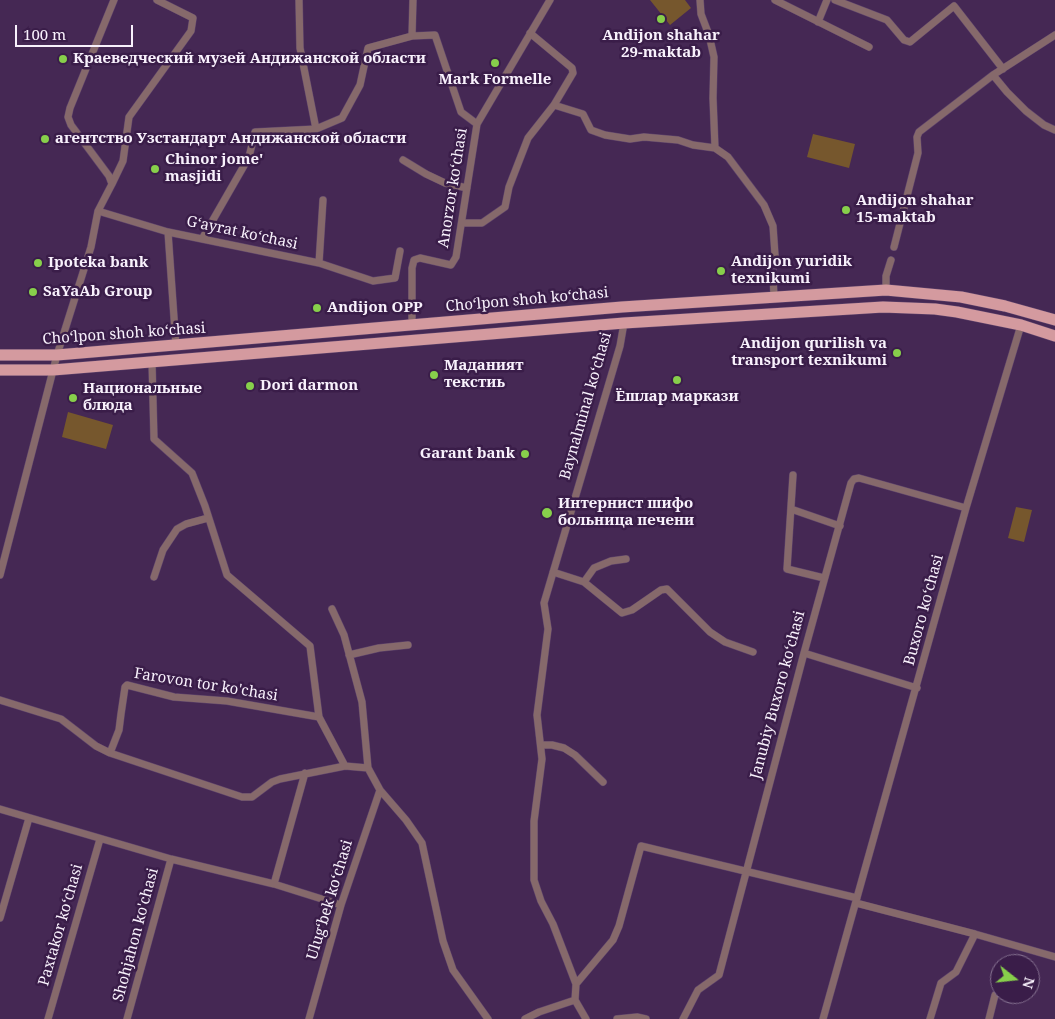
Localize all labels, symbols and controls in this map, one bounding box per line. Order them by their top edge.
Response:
marker: Andijon shahar 29-maktab [655,13,667,25]
scale bar [18,15,135,47]
text: 100 m [23,24,66,44]
place label: Andijon shahar 29-maktab [602,27,720,62]
place label: Краеведческий музей Андижанской области [73,50,426,68]
marker: Краеведческий музей Андижанской области [57,53,69,65]
marker: Mark Formelle [489,57,501,69]
place label: Mark Formelle [439,71,551,89]
street label: Anorzor koʻchasi [435,127,471,249]
place label: агентство Узстандарт Андижанской области [55,130,406,148]
marker: агентство Узстандарт Андижанской области [39,133,51,145]
place label: Chinor jome' masjidi [165,151,263,186]
marker: Chinor jome' masjidi [149,163,161,175]
place label: Andijon shahar 15-maktab [856,192,974,227]
marker: Andijon shahar 15-maktab [840,204,852,216]
street label: Gʻayrat koʻchasi [185,212,299,254]
place label: Andijon yuridik texnikumi [731,253,852,288]
place label: Ipoteka bank [48,254,148,272]
marker: Ipoteka bank [32,257,44,269]
marker: Andijon yuridik texnikumi [715,265,727,277]
place label: SaYaAb Group [43,283,152,301]
street label: Choʻlpon shoh koʻchasi [445,284,609,316]
marker: SaYaAb Group [27,286,39,298]
place label: Andijon OPP [327,299,423,317]
marker: Andijon OPP [311,302,323,314]
street label: Choʻlpon shoh koʻchasi [42,319,206,349]
street label: Baynalminal koʻchasi [556,330,616,482]
place label: Andijon qurilish va transport texnikumi [731,335,887,370]
marker: Andijon qurilish va transport texnikumi [891,347,903,359]
place label: Маданият текстиь [444,357,523,392]
marker: Маданият текстиь [428,369,440,381]
marker: Ёшлар маркази [671,374,683,386]
place label: Dori darmon [260,377,358,395]
place label: Национальные блюда [83,380,202,415]
marker: Dori darmon [244,380,256,392]
place label: Ёшлар маркази [615,388,739,406]
marker: Национальные блюда [67,392,79,404]
place label: Garant bank [420,445,515,463]
marker: Garant bank [519,448,531,460]
place label: Интернист шифо больница печени [558,495,694,530]
marker: Интернист шифо больница печени [540,506,554,520]
street label: Buxoro koʻchasi [901,553,947,667]
street label: Janubiy Buxoro koʻchasi [747,609,809,781]
street label: Farovon tor ko'chasi [133,665,279,705]
street label: Ulugʻbek koʻchasi [303,838,357,962]
street label: Paxtakor koʻchasi [35,862,87,988]
street label: Shohjahon ko'chasi [109,866,163,1004]
north arrow [990,954,1040,1004]
text: N [1018,975,1040,991]

